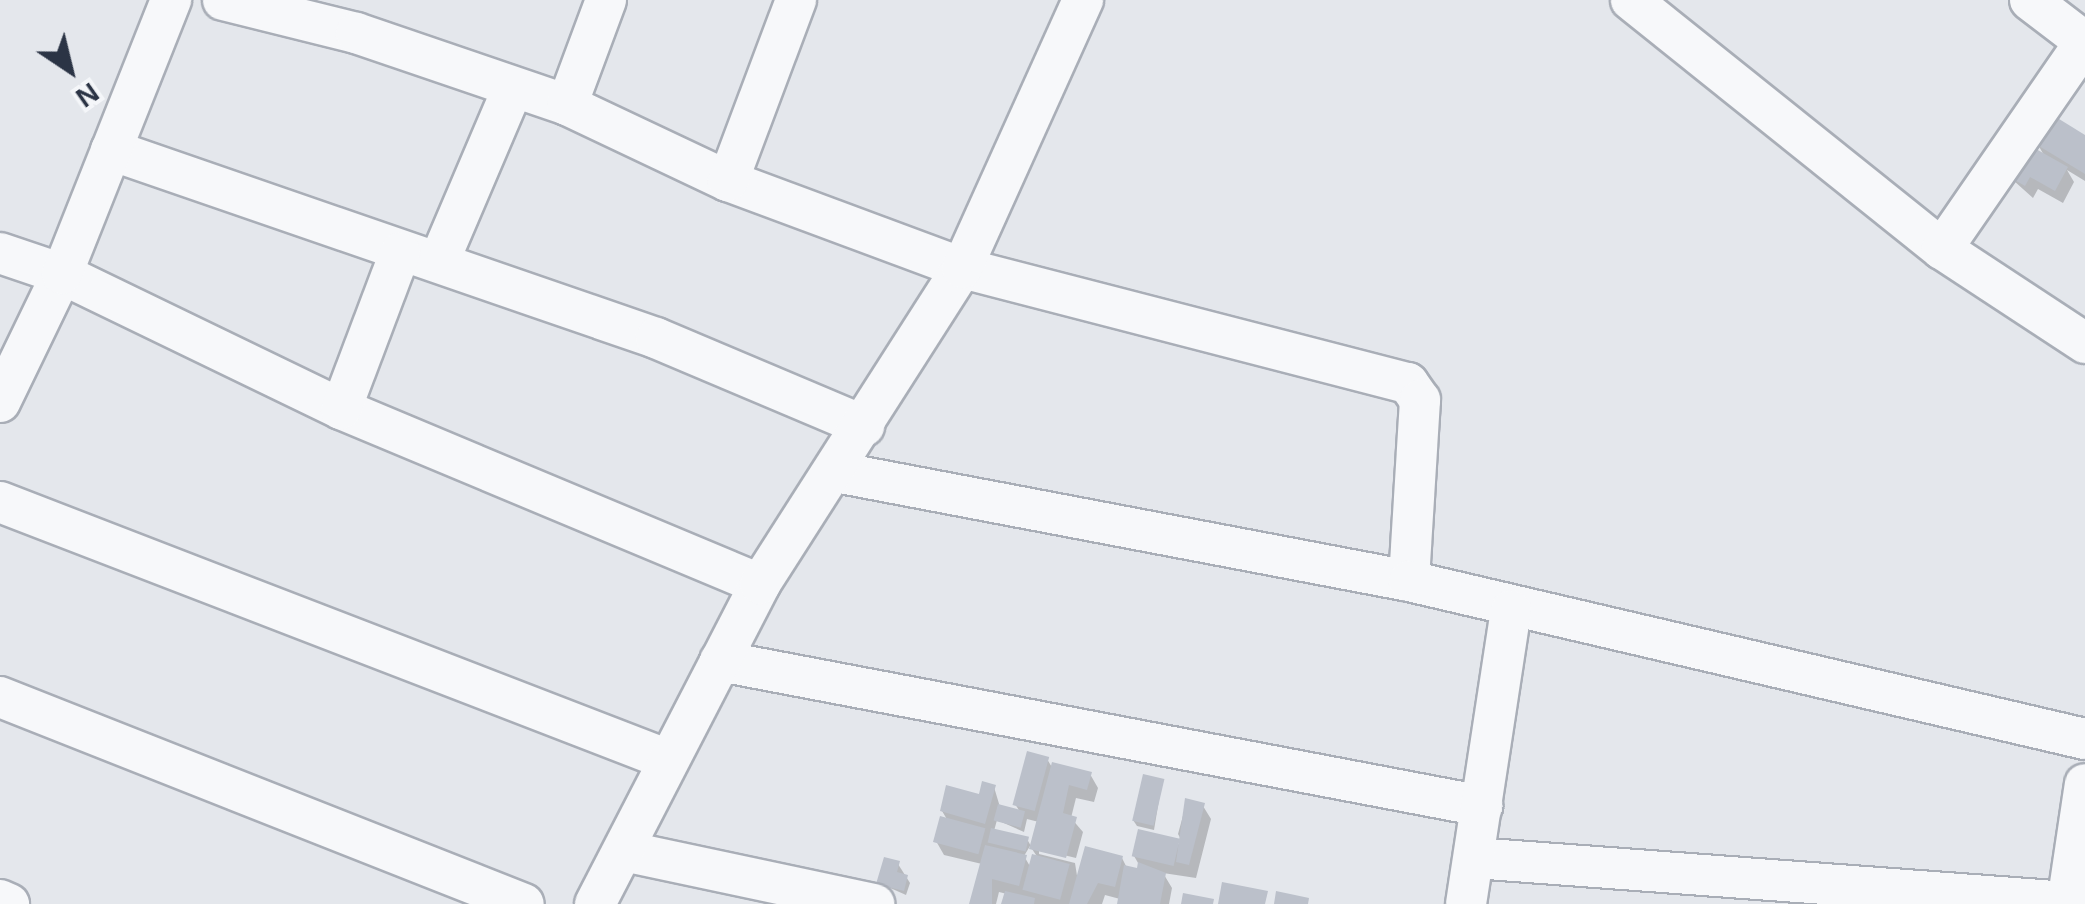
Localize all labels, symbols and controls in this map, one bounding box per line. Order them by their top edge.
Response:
north arrow [20,20,120,120]
text: N [70,76,105,113]

